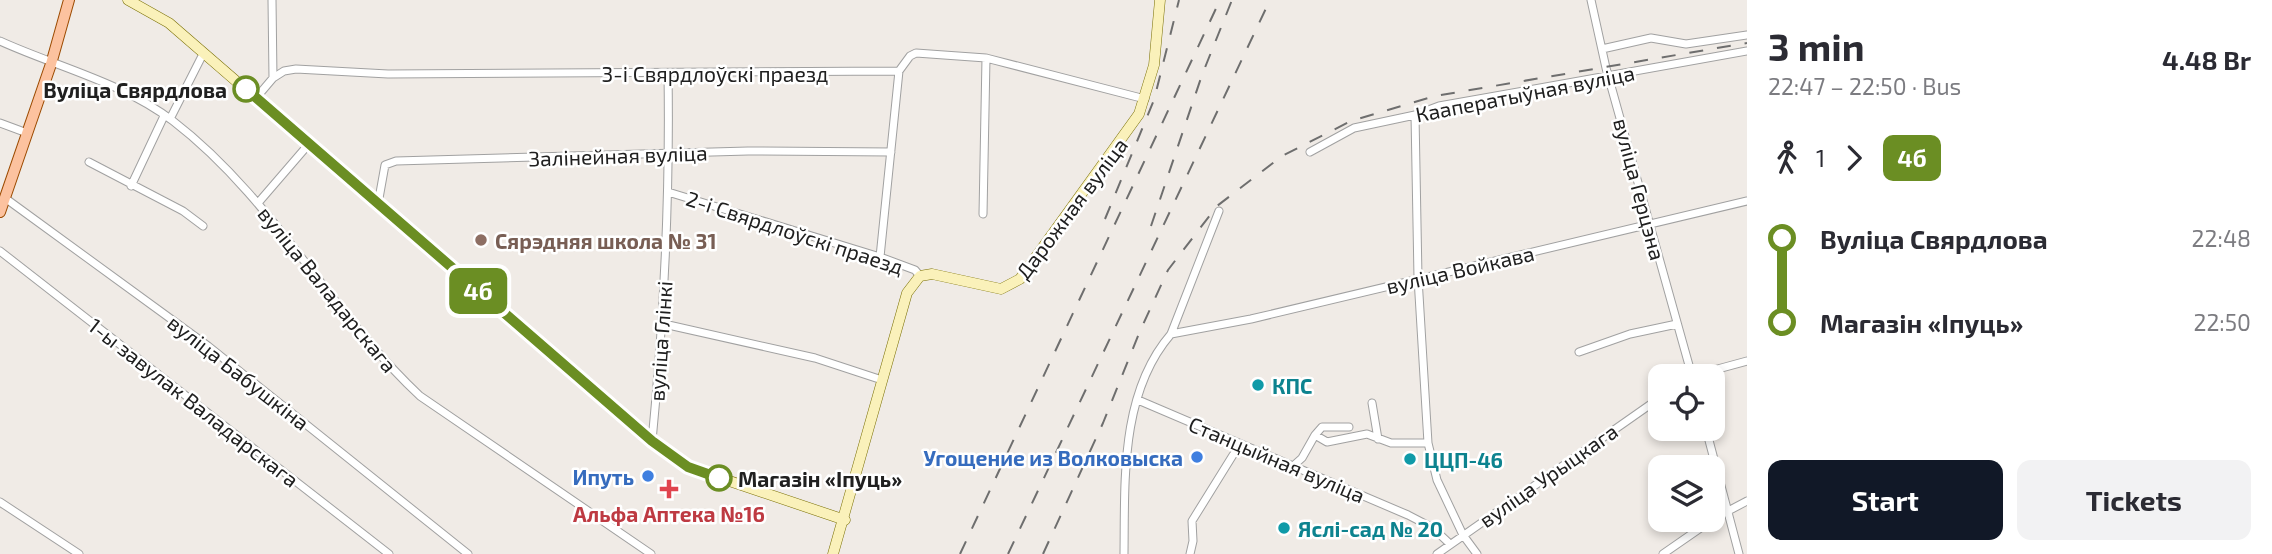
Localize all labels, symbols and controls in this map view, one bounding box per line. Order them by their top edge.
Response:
text: 3 min [1768,23,1865,69]
text: 4.48 Br [2162,44,2251,75]
street label: Кааператыўная вуліца [1413,59,1637,127]
street label: 3-і Свярдлоўскі праезд [602,61,828,87]
text: 22:47 – 22:50 · Bus [1768,72,1961,100]
marker: Вуліца Свярдлова [233,76,259,102]
place label: Вуліца Свярдлова [43,77,227,102]
street label: вуліца Герцэна [1608,115,1671,263]
street label: Дарожная вуліца [1010,133,1133,284]
street label: Залінейная вуліца [528,139,708,172]
icon: walk [1768,139,1806,177]
icon: forward [1835,139,1873,177]
text: 4б [1897,143,1927,172]
text: 1 [1816,144,1825,172]
street label: 2-і Свярдлоўскі праезд [683,185,907,280]
street label: вуліца Валадарскага [253,201,403,378]
text: Вуліца Свярдлова [1820,223,2048,254]
text: 22:48 [2192,224,2251,252]
place label: Сярэдняя школа № 31 [495,228,716,253]
marker: Сярэдняя школа № 31 [473,232,489,248]
street label: вуліца Войкава [1384,240,1537,299]
line badge: 4б [447,268,510,314]
text: 4б [463,276,493,305]
street label: вуліца Глінкі [643,280,678,402]
text: Магазін «Іпуць» [1820,307,2023,338]
text: 22:50 [2194,308,2251,336]
street label: вуліца Бабушкіна [163,309,315,436]
street label: 1-ы завулак Валадарскага [83,312,304,493]
map controls [1648,364,1725,532]
button: locate [1648,364,1725,441]
place label: КПС [1272,373,1312,398]
marker: КПС [1250,377,1266,393]
street label: Станцыйная вуліца [1185,411,1369,508]
street label: вуліца Урыцкага [1474,418,1623,533]
place label: Угощение из Волковыска [924,445,1183,470]
place label: ЦЦП-46 [1424,447,1503,472]
marker: Угощение из Волковыска [1189,449,1205,465]
marker: ЦЦП-46 [1402,451,1418,467]
button: layers [1648,455,1725,532]
button: Start [1768,460,2003,540]
button: Tickets [2017,460,2251,540]
place label: Ипуть [572,464,634,489]
marker: Магазін «Іпуць» [706,465,732,491]
place label: Магазін «Іпуць» [738,466,902,491]
marker: Ипуть [640,468,656,484]
marker: Альфа Аптека №16 [661,481,677,497]
place label: Альфа Аптека №16 [573,501,765,526]
place label: Яслі-сад № 20 [1298,516,1443,541]
marker: Яслі-сад № 20 [1276,520,1292,536]

